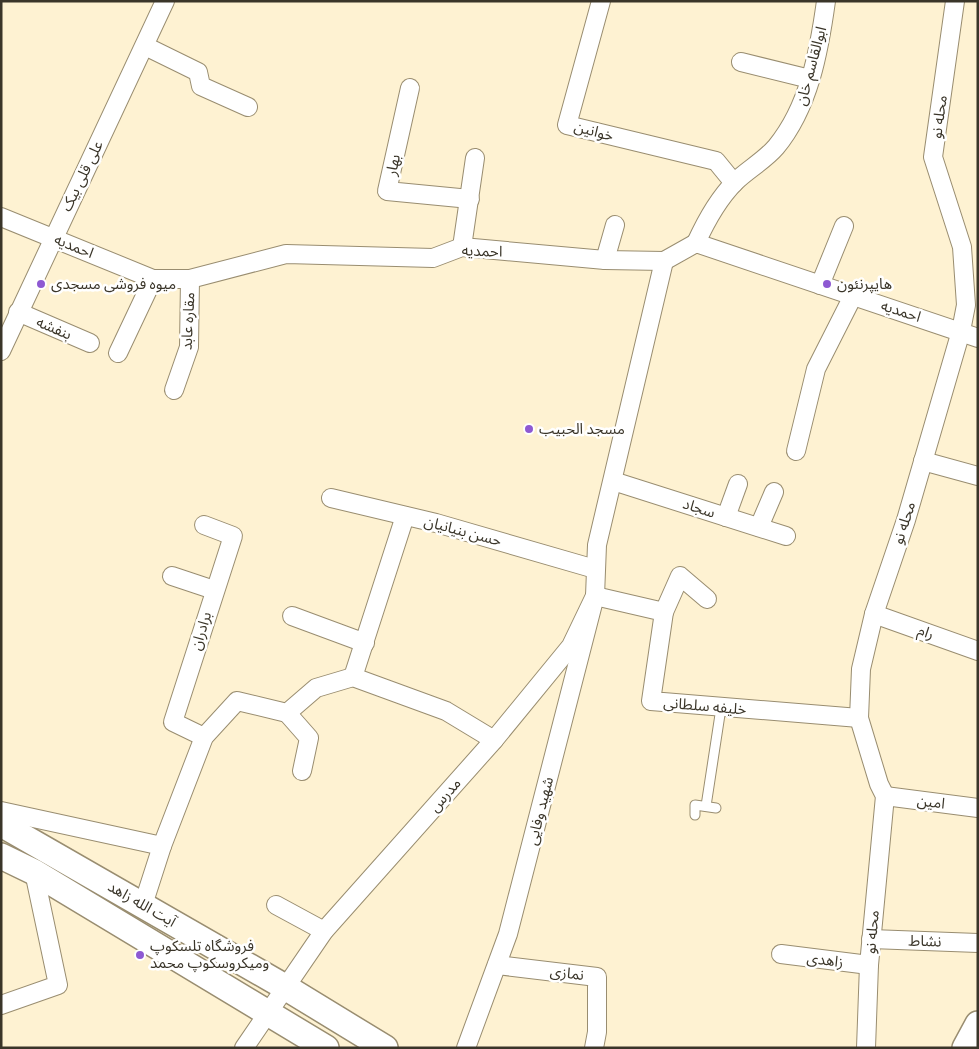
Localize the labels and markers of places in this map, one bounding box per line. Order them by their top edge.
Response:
place label: میوه فروشی مسجدی [51,275,176,293]
place label: هایپرنئون [837,275,892,294]
marker: میوه فروشی مسجدی [35,278,47,290]
marker: هایپرنئون [821,278,833,290]
place label: مسجد الحبیب [539,420,625,437]
marker: مسجد الحبیب [523,423,535,435]
place label: فروشگاه تلسکوپ ومیکروسکوپ محمد [150,937,269,973]
marker: فروشگاه تلسکوپ ومیکروسکوپ محمد [134,949,146,961]

